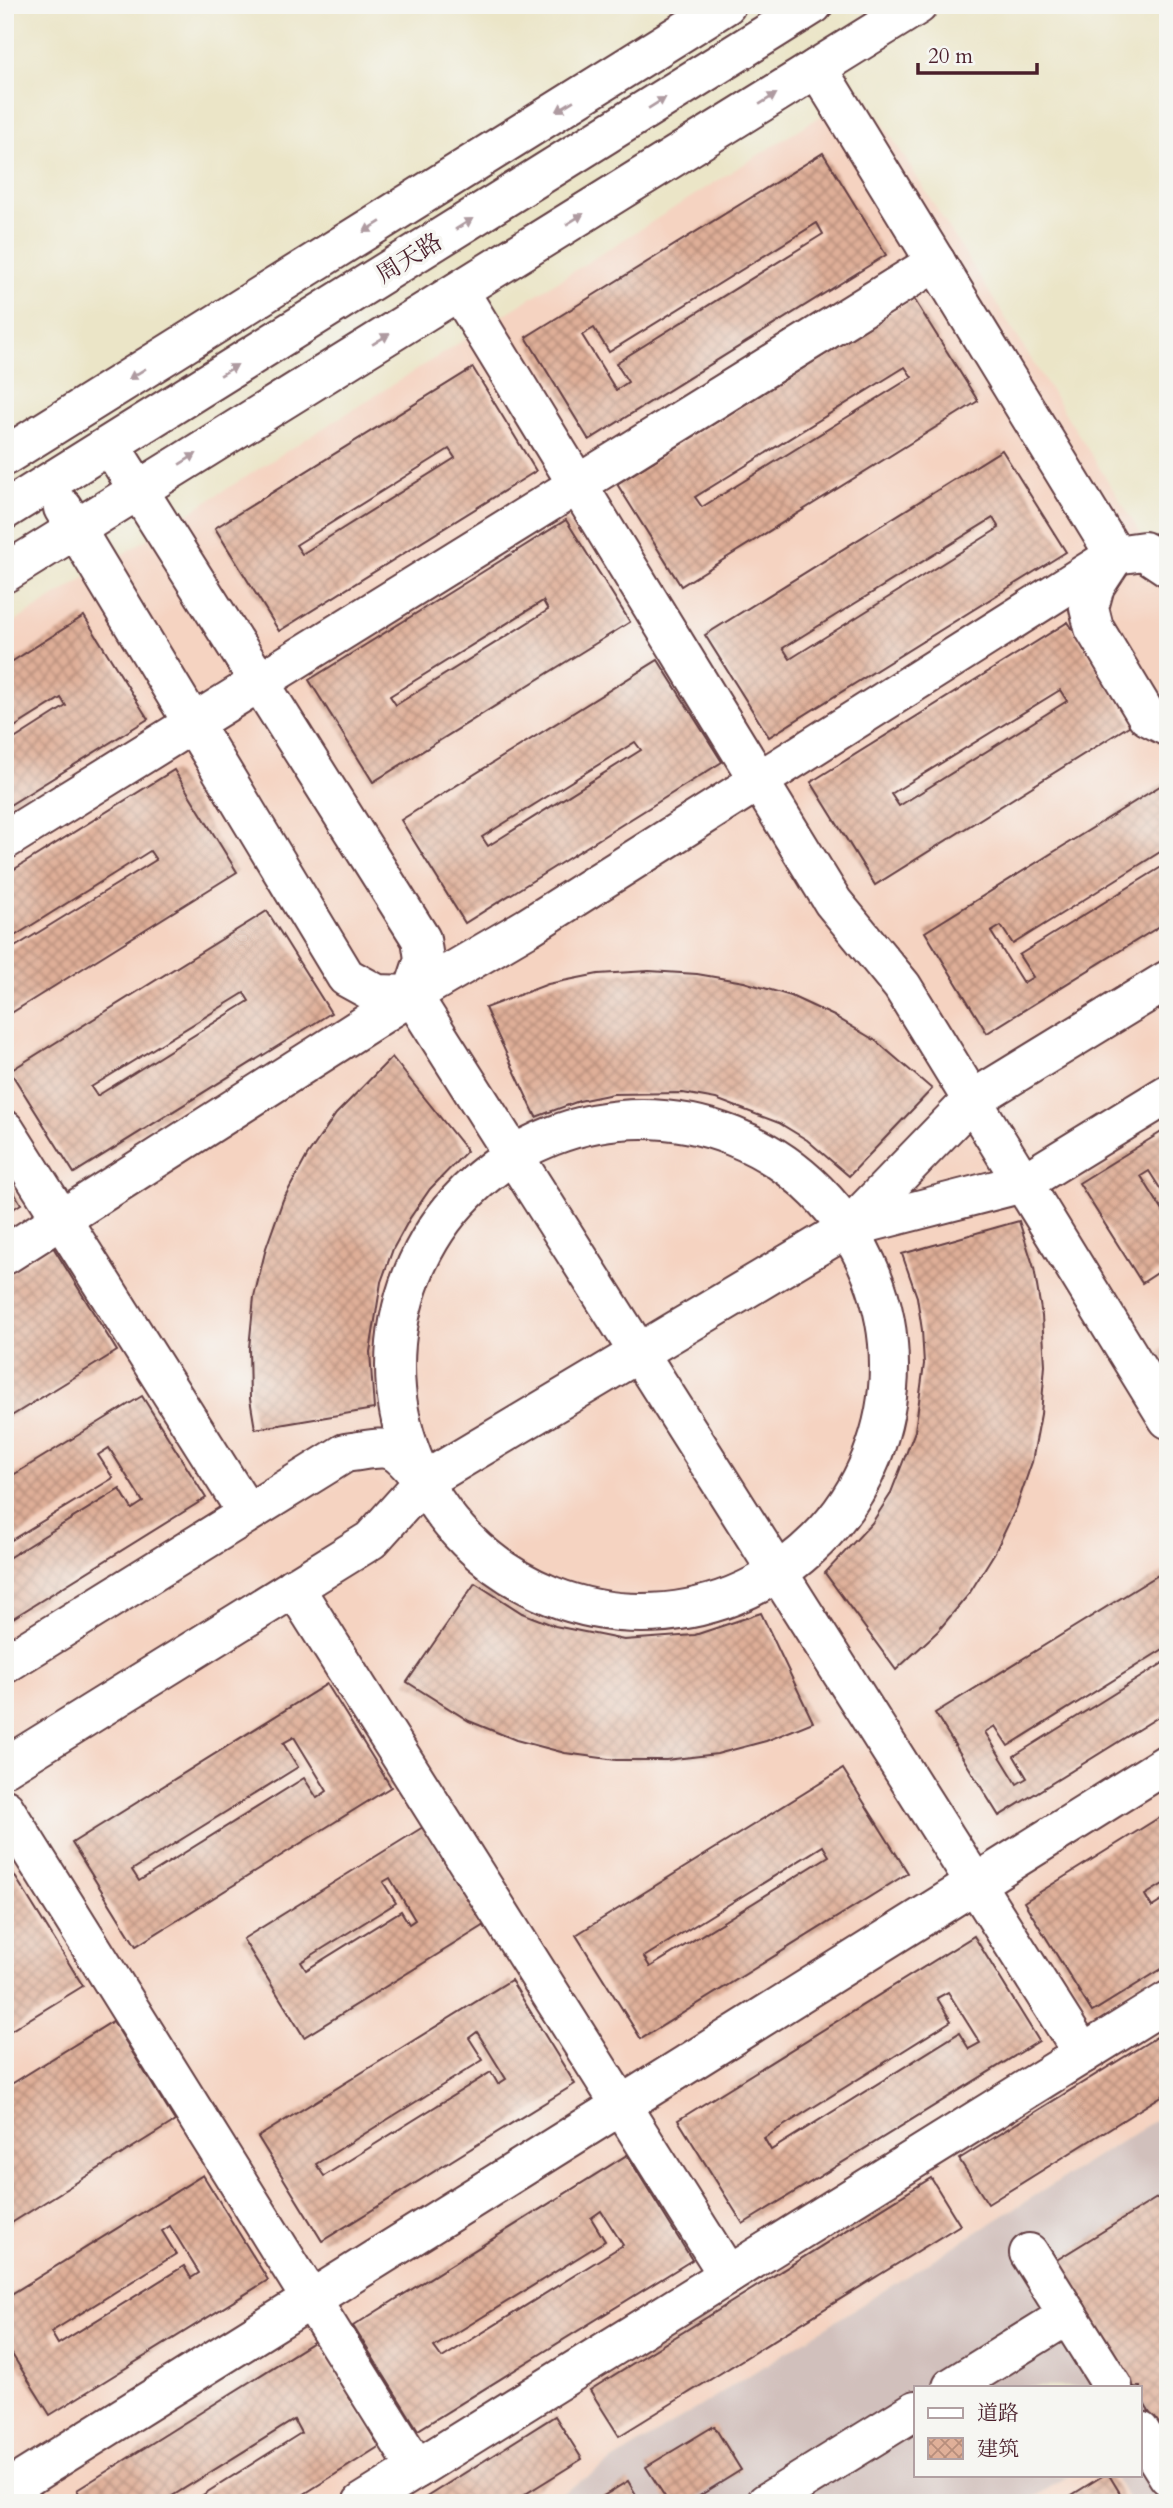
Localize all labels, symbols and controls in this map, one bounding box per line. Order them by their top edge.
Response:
scale bar [918,32,1036,76]
text: 20 m [928,42,973,71]
one-way arrow [758,92,777,105]
one-way arrow [647,96,666,109]
one-way arrow [555,100,574,113]
one-way arrow [565,212,584,225]
one-way arrow [454,217,473,230]
one-way arrow [362,221,381,234]
street label: 周天路 [370,225,449,291]
one-way arrow [372,333,391,346]
one-way arrow [220,364,239,377]
one-way arrow [128,367,147,380]
one-way arrow [179,453,198,466]
legend [914,2386,1142,2476]
text: 道路 [977,2399,1019,2428]
text: 建筑 [977,2435,1019,2464]

